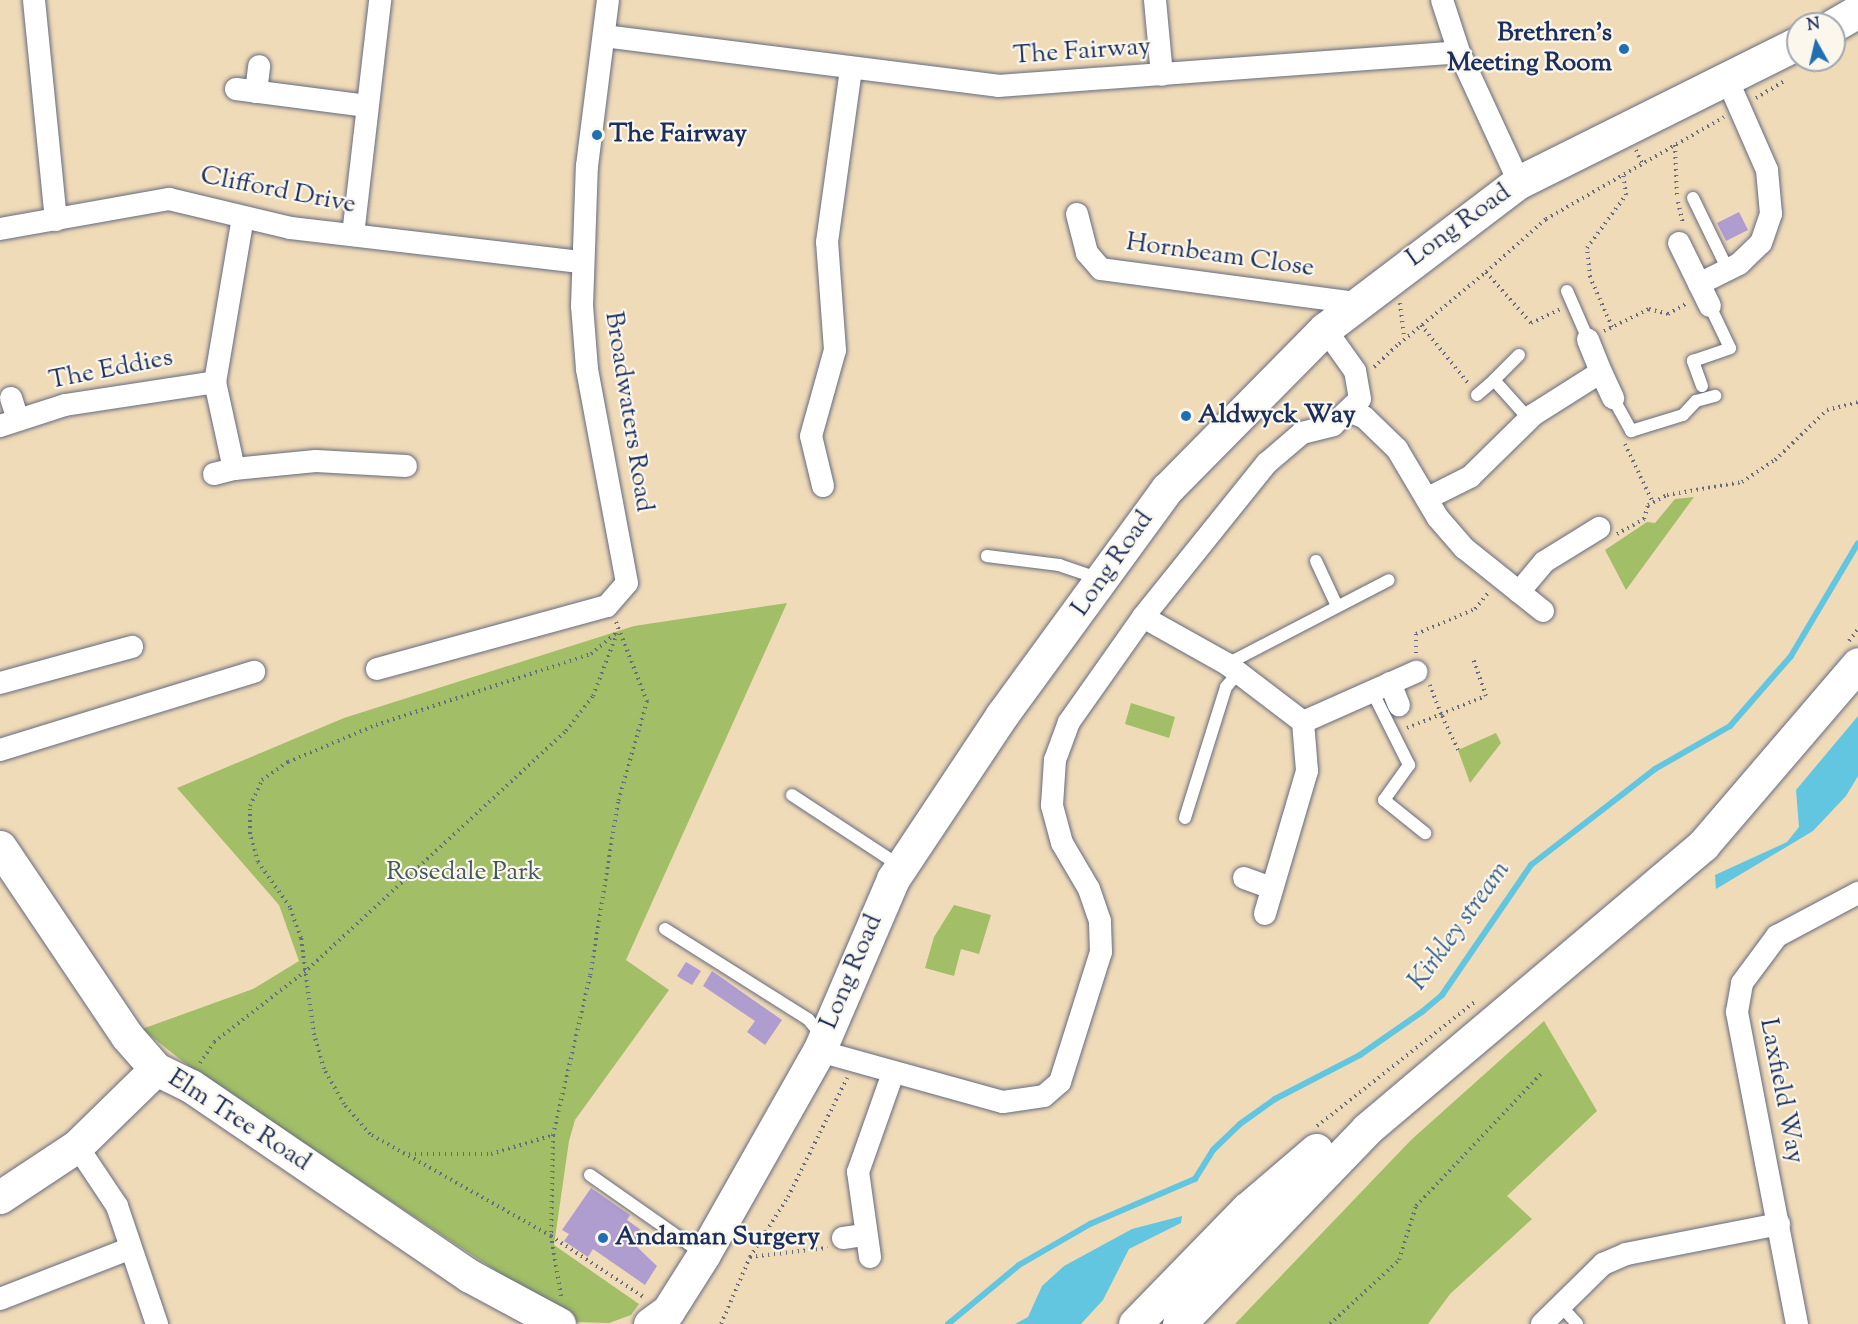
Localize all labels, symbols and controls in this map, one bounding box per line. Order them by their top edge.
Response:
north arrow [1786,12,1846,72]
text: N [1806,13,1822,38]
place label: Brethren's Meeting Room [1447,18,1612,80]
street label: The Fairway [1012,32,1152,72]
marker: Brethren's Meeting Room [1617,42,1631,56]
place label: The Fairway [609,119,747,151]
marker: The Fairway [590,128,604,142]
street label: Clifford Drive [198,161,358,221]
street label: Long Road [1401,178,1517,274]
street label: Hornbeam Close [1124,227,1316,285]
street label: Broadwaters Road [597,310,659,514]
street label: The Eddies [47,343,175,397]
place label: Aldwyck Way [1198,400,1356,432]
marker: Aldwyck Way [1179,409,1193,423]
street label: Long Road [1065,505,1161,623]
water label: Kirkley stream [1402,855,1518,997]
park label: Rosedale Park [386,857,542,889]
street label: Long Road [814,910,890,1034]
street label: Laxfield Way [1752,1016,1810,1166]
street label: Elm Tree Road [162,1063,316,1179]
place label: Andaman Surgery [615,1222,820,1254]
marker: Andaman Surgery [596,1231,610,1245]

